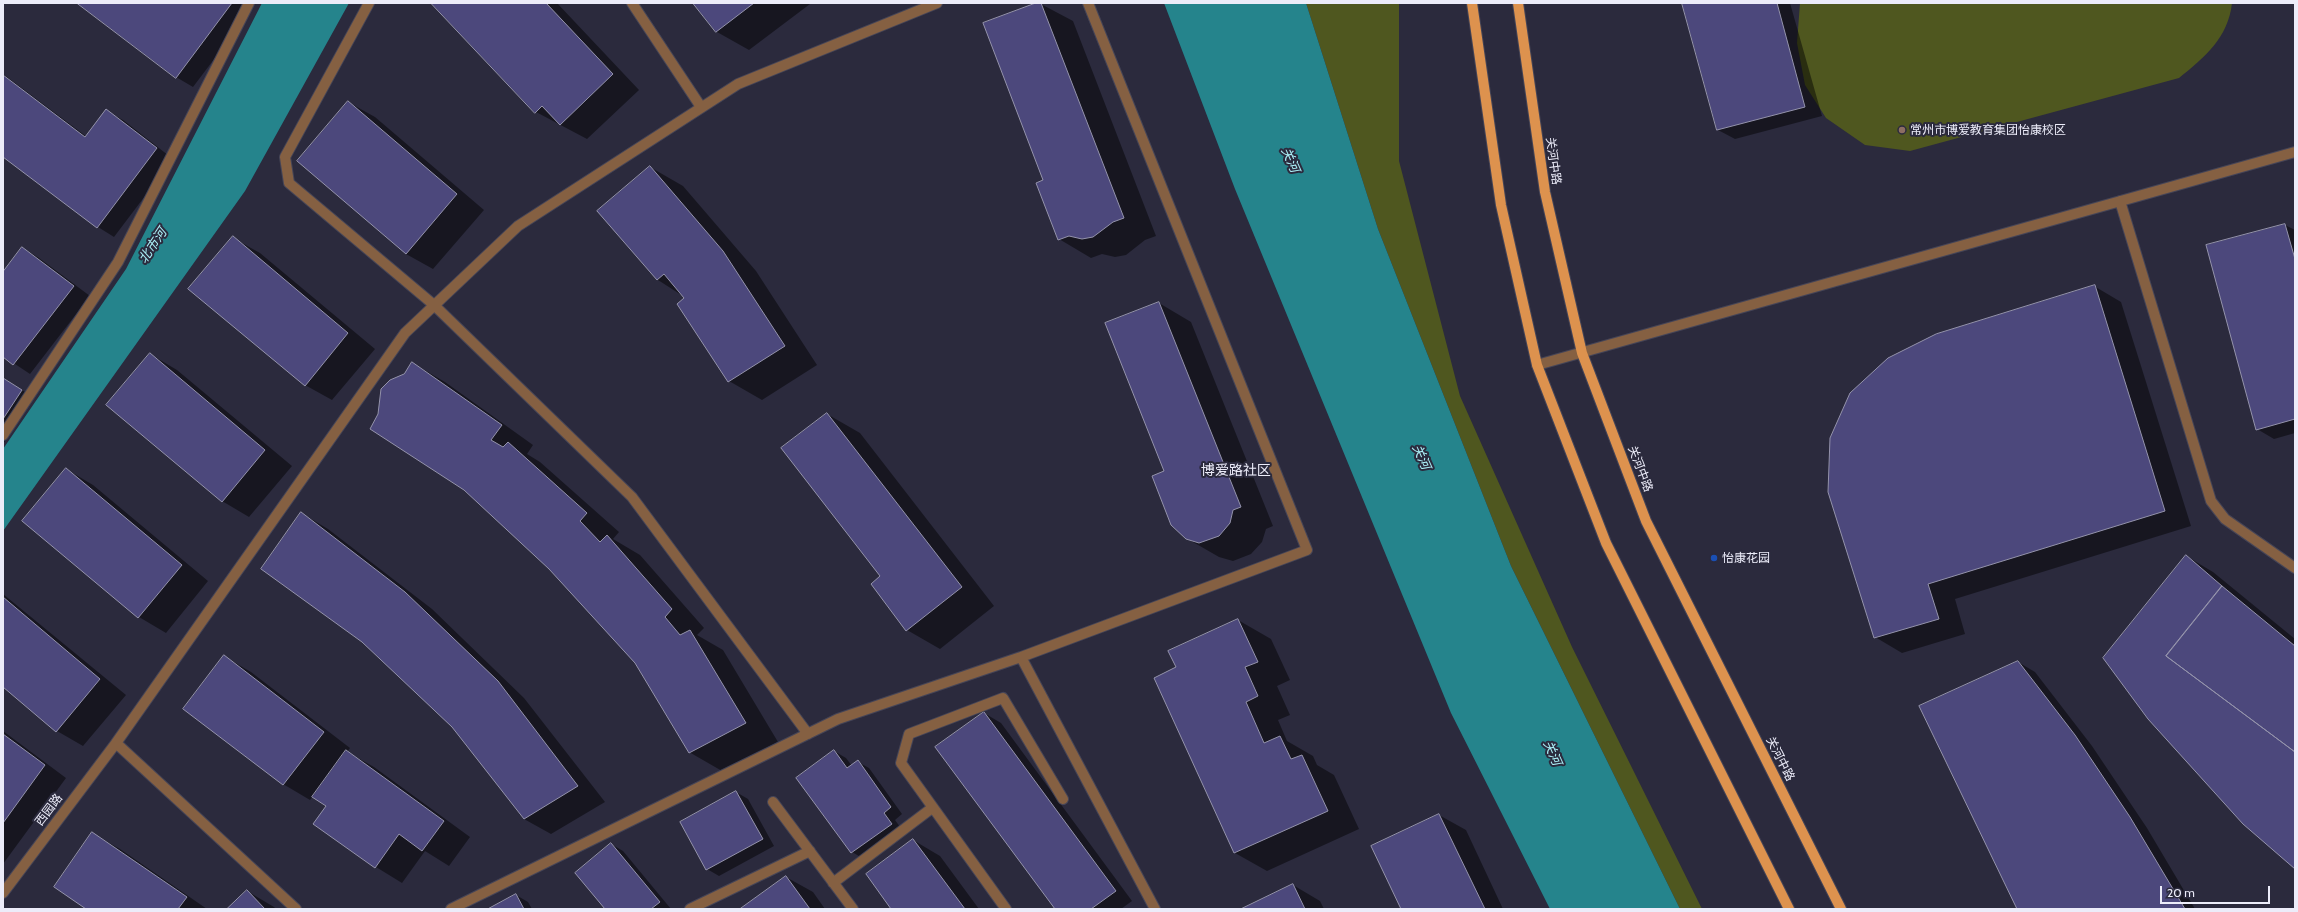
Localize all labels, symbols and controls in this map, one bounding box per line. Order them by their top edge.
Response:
place label: 常州市博爱教育集团怡康校区 [1910,123,2066,137]
marker: 常州市博爱教育集团怡康校区 [1897,125,1907,135]
street label: 关河中路 [1543,136,1563,186]
water label: 关河 [1278,145,1302,175]
water label: 北市河 [136,225,170,267]
water label: 关河 [1409,442,1433,472]
street label: 关河中路 [1625,444,1655,494]
district label: 博爱路社区 [1201,463,1271,479]
place label: 怡康花园 [1722,551,1770,565]
marker: 怡康花园 [1709,553,1719,563]
street label: 关河中路 [1763,734,1797,784]
water label: 关河 [1540,738,1564,768]
street label: 西园路 [32,791,66,829]
scale bar [2162,878,2272,904]
text: 20 m [2167,885,2195,900]

